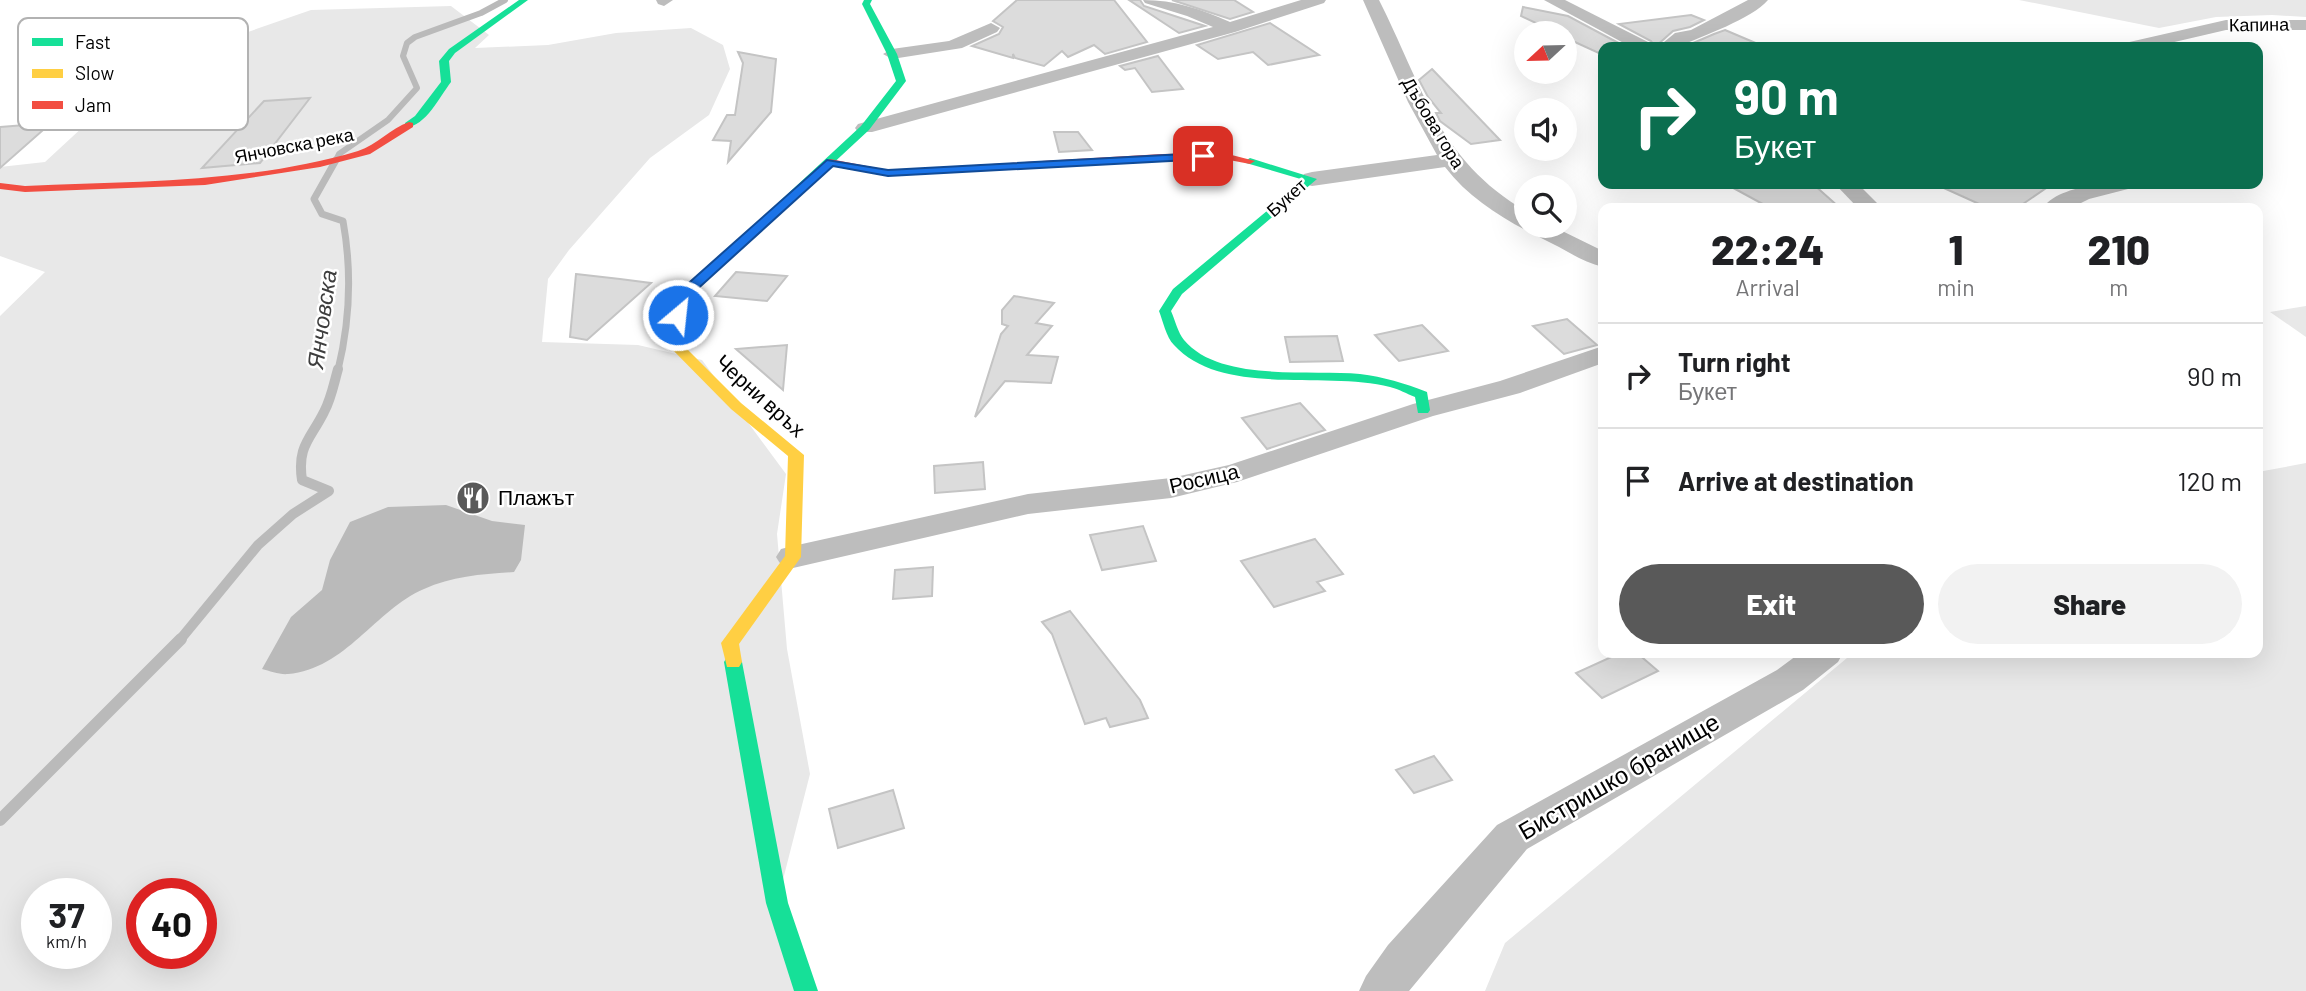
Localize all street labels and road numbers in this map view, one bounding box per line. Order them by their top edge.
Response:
street label: Капина [2229,12,2290,36]
street label: Дъбова гора [1398,73,1470,173]
street label: Янчовска река [232,123,356,167]
street label: Букет [1262,174,1311,221]
street label: Черни връх [711,348,811,442]
street label: Росица [1166,457,1241,498]
street label: Бистришко бранище [1513,706,1724,845]

